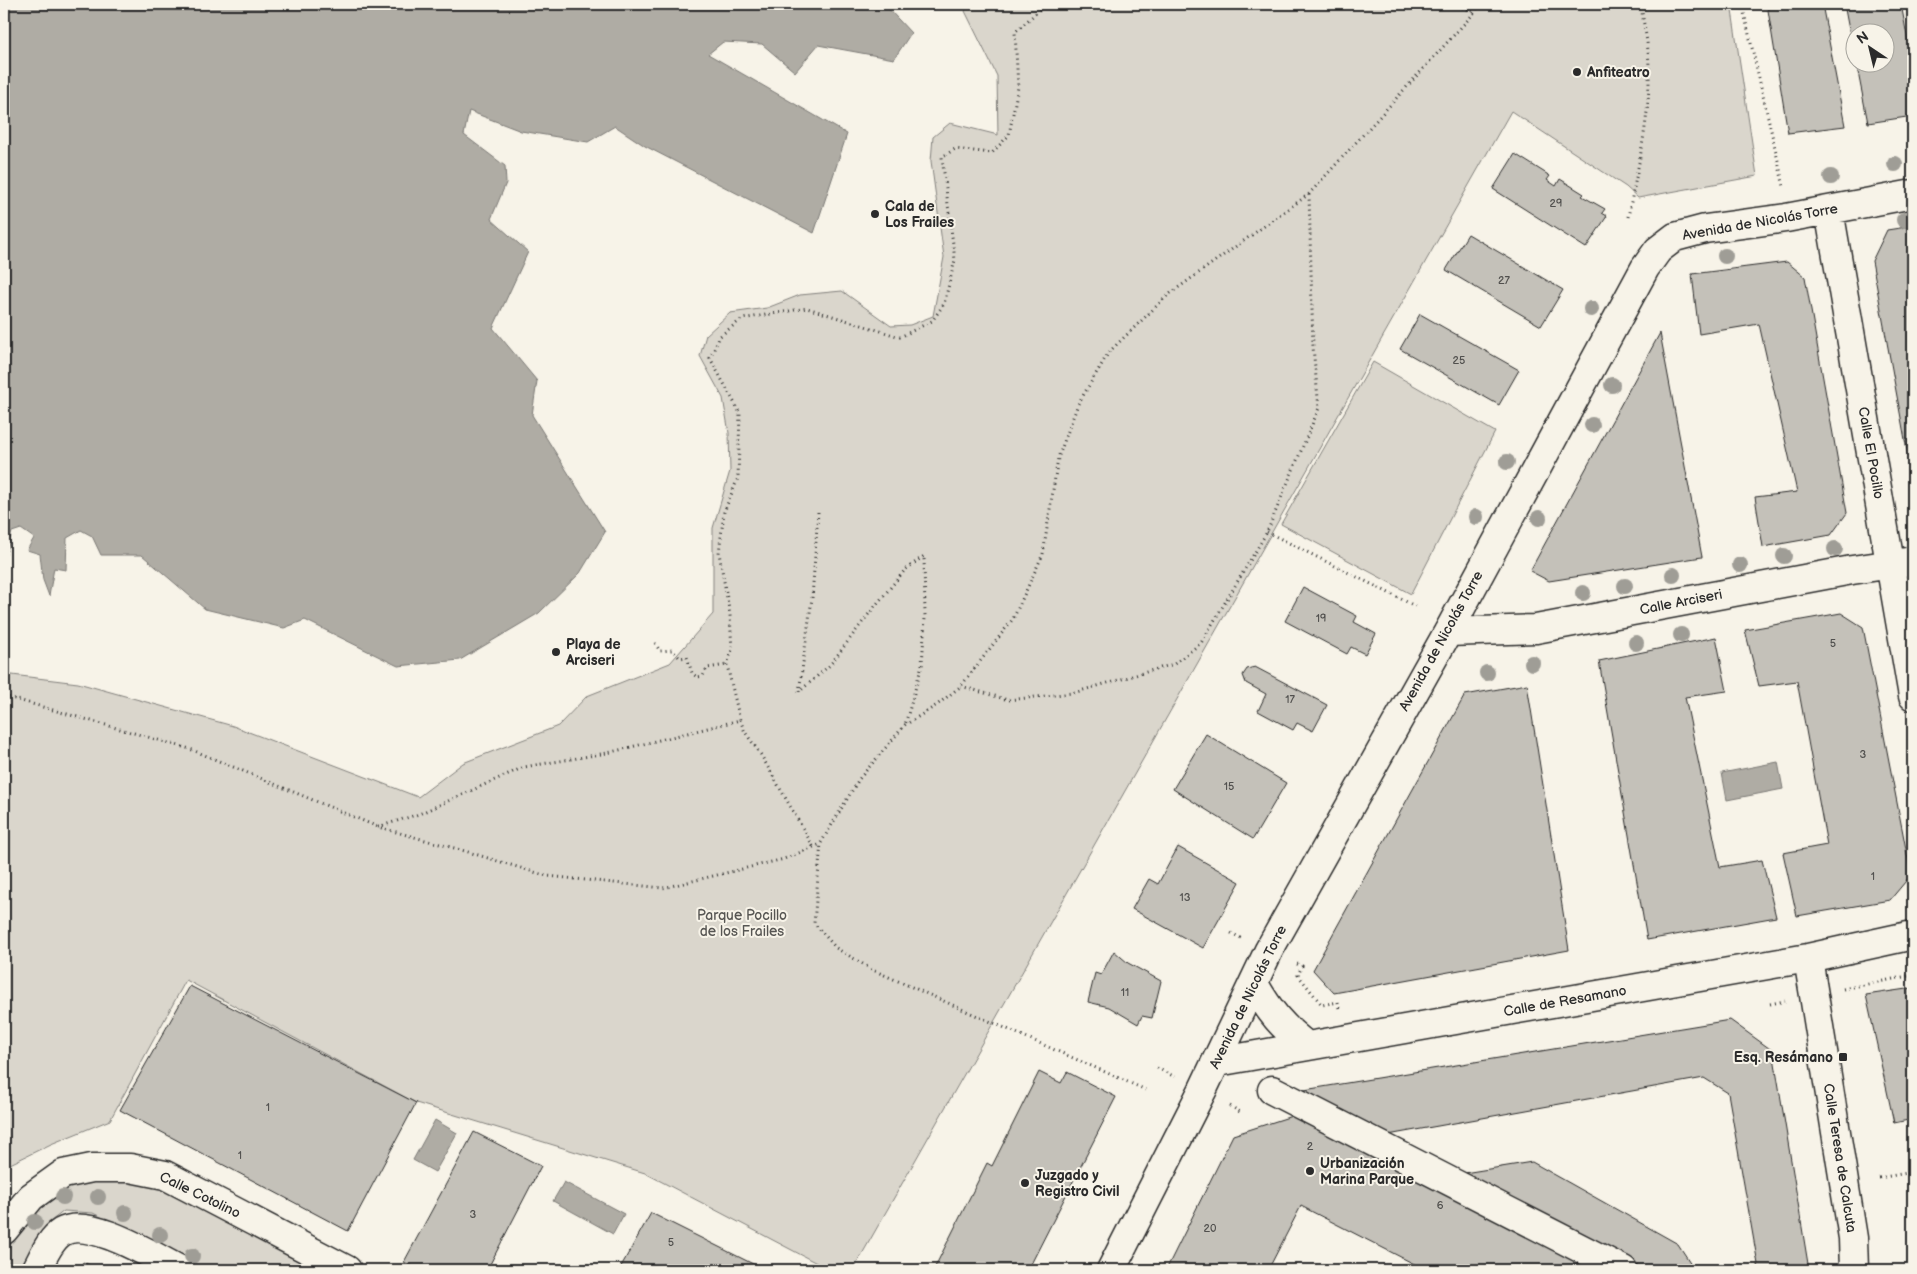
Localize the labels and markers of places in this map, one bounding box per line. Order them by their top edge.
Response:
place label: Anfiteatro [1586,64,1650,81]
marker: Anfiteatro [1571,66,1583,78]
place label: Cala de Los Frailes [885,198,954,231]
marker: Cala de Los Frailes [869,208,881,220]
place label: Playa de Arciseri [565,636,621,669]
marker: Playa de Arciseri [550,646,562,658]
place label: Esq. Resámano [1734,1049,1833,1066]
marker: Esq. Resámano [1837,1051,1849,1063]
place label: Urbanización Marina Parque [1320,1155,1414,1188]
marker: Urbanización Marina Parque [1304,1165,1316,1177]
place label: Juzgado y Registro Civil [1035,1167,1120,1200]
marker: Juzgado y Registro Civil [1019,1177,1031,1189]

